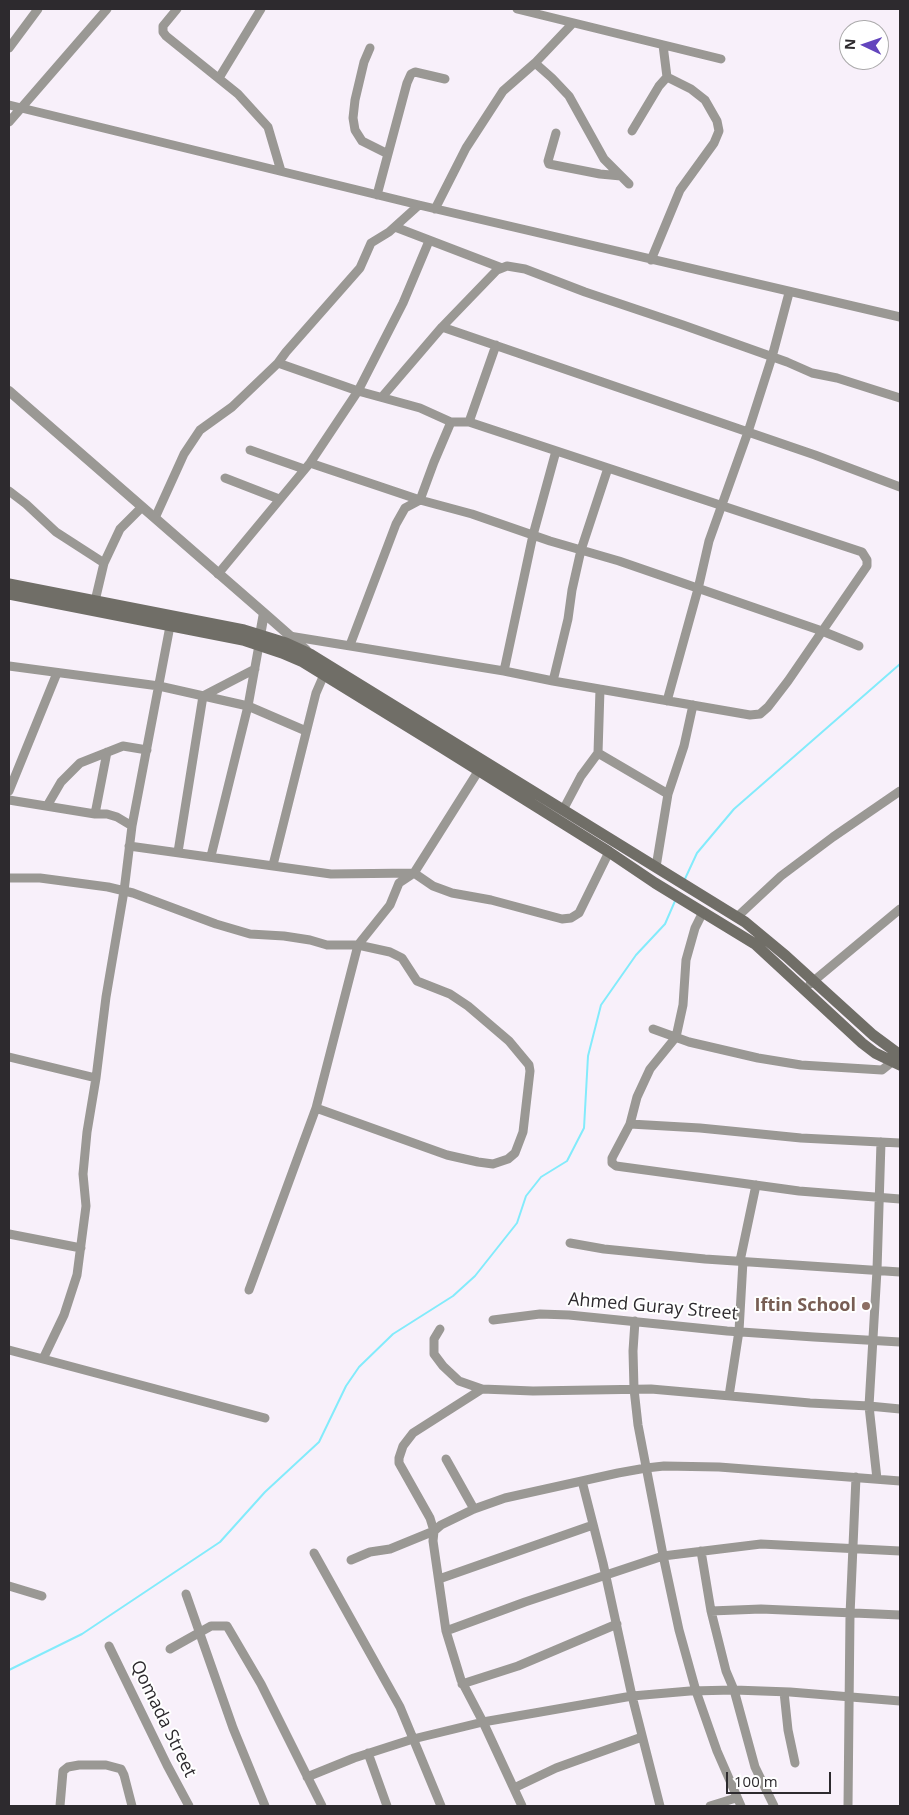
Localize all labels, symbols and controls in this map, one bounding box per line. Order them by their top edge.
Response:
north arrow [839,20,889,70]
text: N [840,38,859,50]
street label: Ahmed Guray Street [567,1289,739,1325]
place label: Iftin School [754,1295,856,1317]
marker: Iftin School [860,1300,872,1312]
street label: Qomada Street [125,1657,201,1781]
scale bar [729,1762,834,1794]
text: 100 m [734,1771,778,1791]

